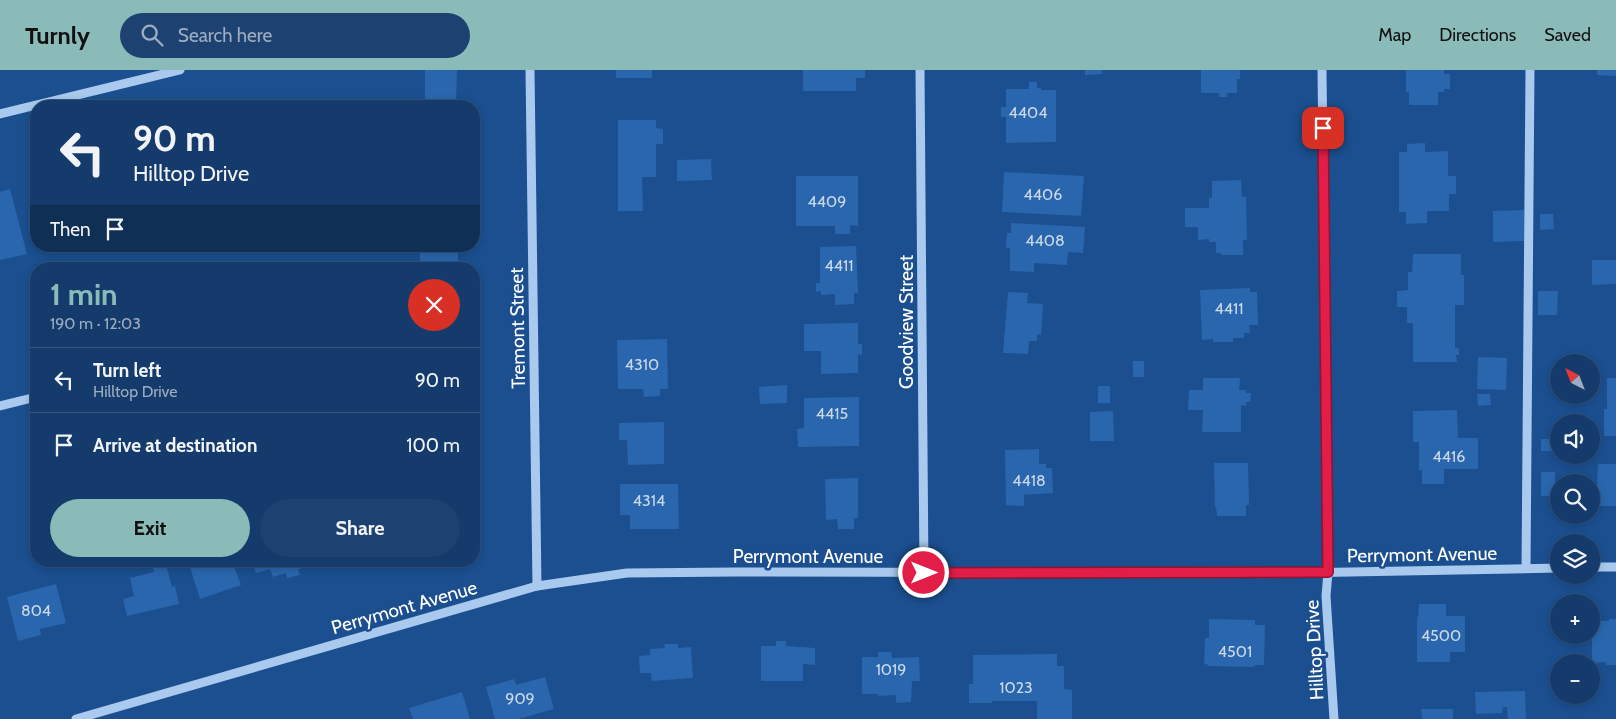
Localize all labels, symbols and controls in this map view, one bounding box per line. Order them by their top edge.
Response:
search box [120,13,470,58]
text: Turnly [25,21,90,50]
icon: search [138,21,166,49]
text: Search here [178,24,272,47]
text: Map [1378,24,1411,46]
text: Directions [1439,24,1516,46]
text: Saved [1544,24,1591,46]
house number: 4404 [1009,103,1047,122]
pin [1302,107,1344,149]
icon: arrive [1309,114,1337,142]
text: 90 m [133,117,216,160]
icon: left [50,120,115,185]
text: Hilltop Drive [133,160,249,187]
house number: 4406 [1024,185,1062,204]
house number: 4409 [808,192,846,211]
icon: arrive [101,215,129,243]
text: Then [50,218,91,241]
house number: 4408 [1025,231,1065,250]
street label: Goodview Street [895,254,918,389]
house number: 4411 [825,256,853,275]
street label: Tremont Street [505,267,530,389]
text: 1 min [50,276,118,313]
button: close [408,279,460,331]
house number: 4411 [1215,299,1243,318]
text: 190 m · 12:03 [50,314,141,333]
north arrow [1550,354,1600,404]
map controls [1550,354,1600,704]
house number: 4310 [625,355,659,374]
text: Turn left [93,359,161,382]
icon: left [50,366,78,394]
text: 90 m [415,369,460,392]
text: Hilltop Drive [93,382,178,401]
house number: 4415 [816,404,848,423]
button: sound [1550,414,1600,464]
icon: arrive [50,431,78,459]
text: Arrive at destination [93,434,257,457]
text: 100 m [406,434,460,457]
house number: 4416 [1433,447,1465,466]
house number: 4418 [1012,471,1046,490]
button: search [1550,474,1600,524]
house number: 4314 [633,491,665,510]
button: Exit [50,499,250,557]
button: Share [260,499,460,557]
button: layers [1550,534,1600,584]
street label: Perrymont Avenue [1347,542,1498,567]
street label: Perrymont Avenue [733,545,883,568]
position arrow [897,546,949,598]
street label: Perrymont Avenue [329,576,480,639]
button: + [1550,594,1600,644]
street label: Hilltop Drive [1300,599,1329,701]
house number: 804 [21,601,51,620]
house number: 4500 [1421,626,1461,645]
house number: 4501 [1218,642,1252,661]
button: − [1550,654,1600,704]
house number: 1019 [876,660,906,679]
house number: 1023 [999,678,1033,697]
house number: 909 [505,689,535,708]

